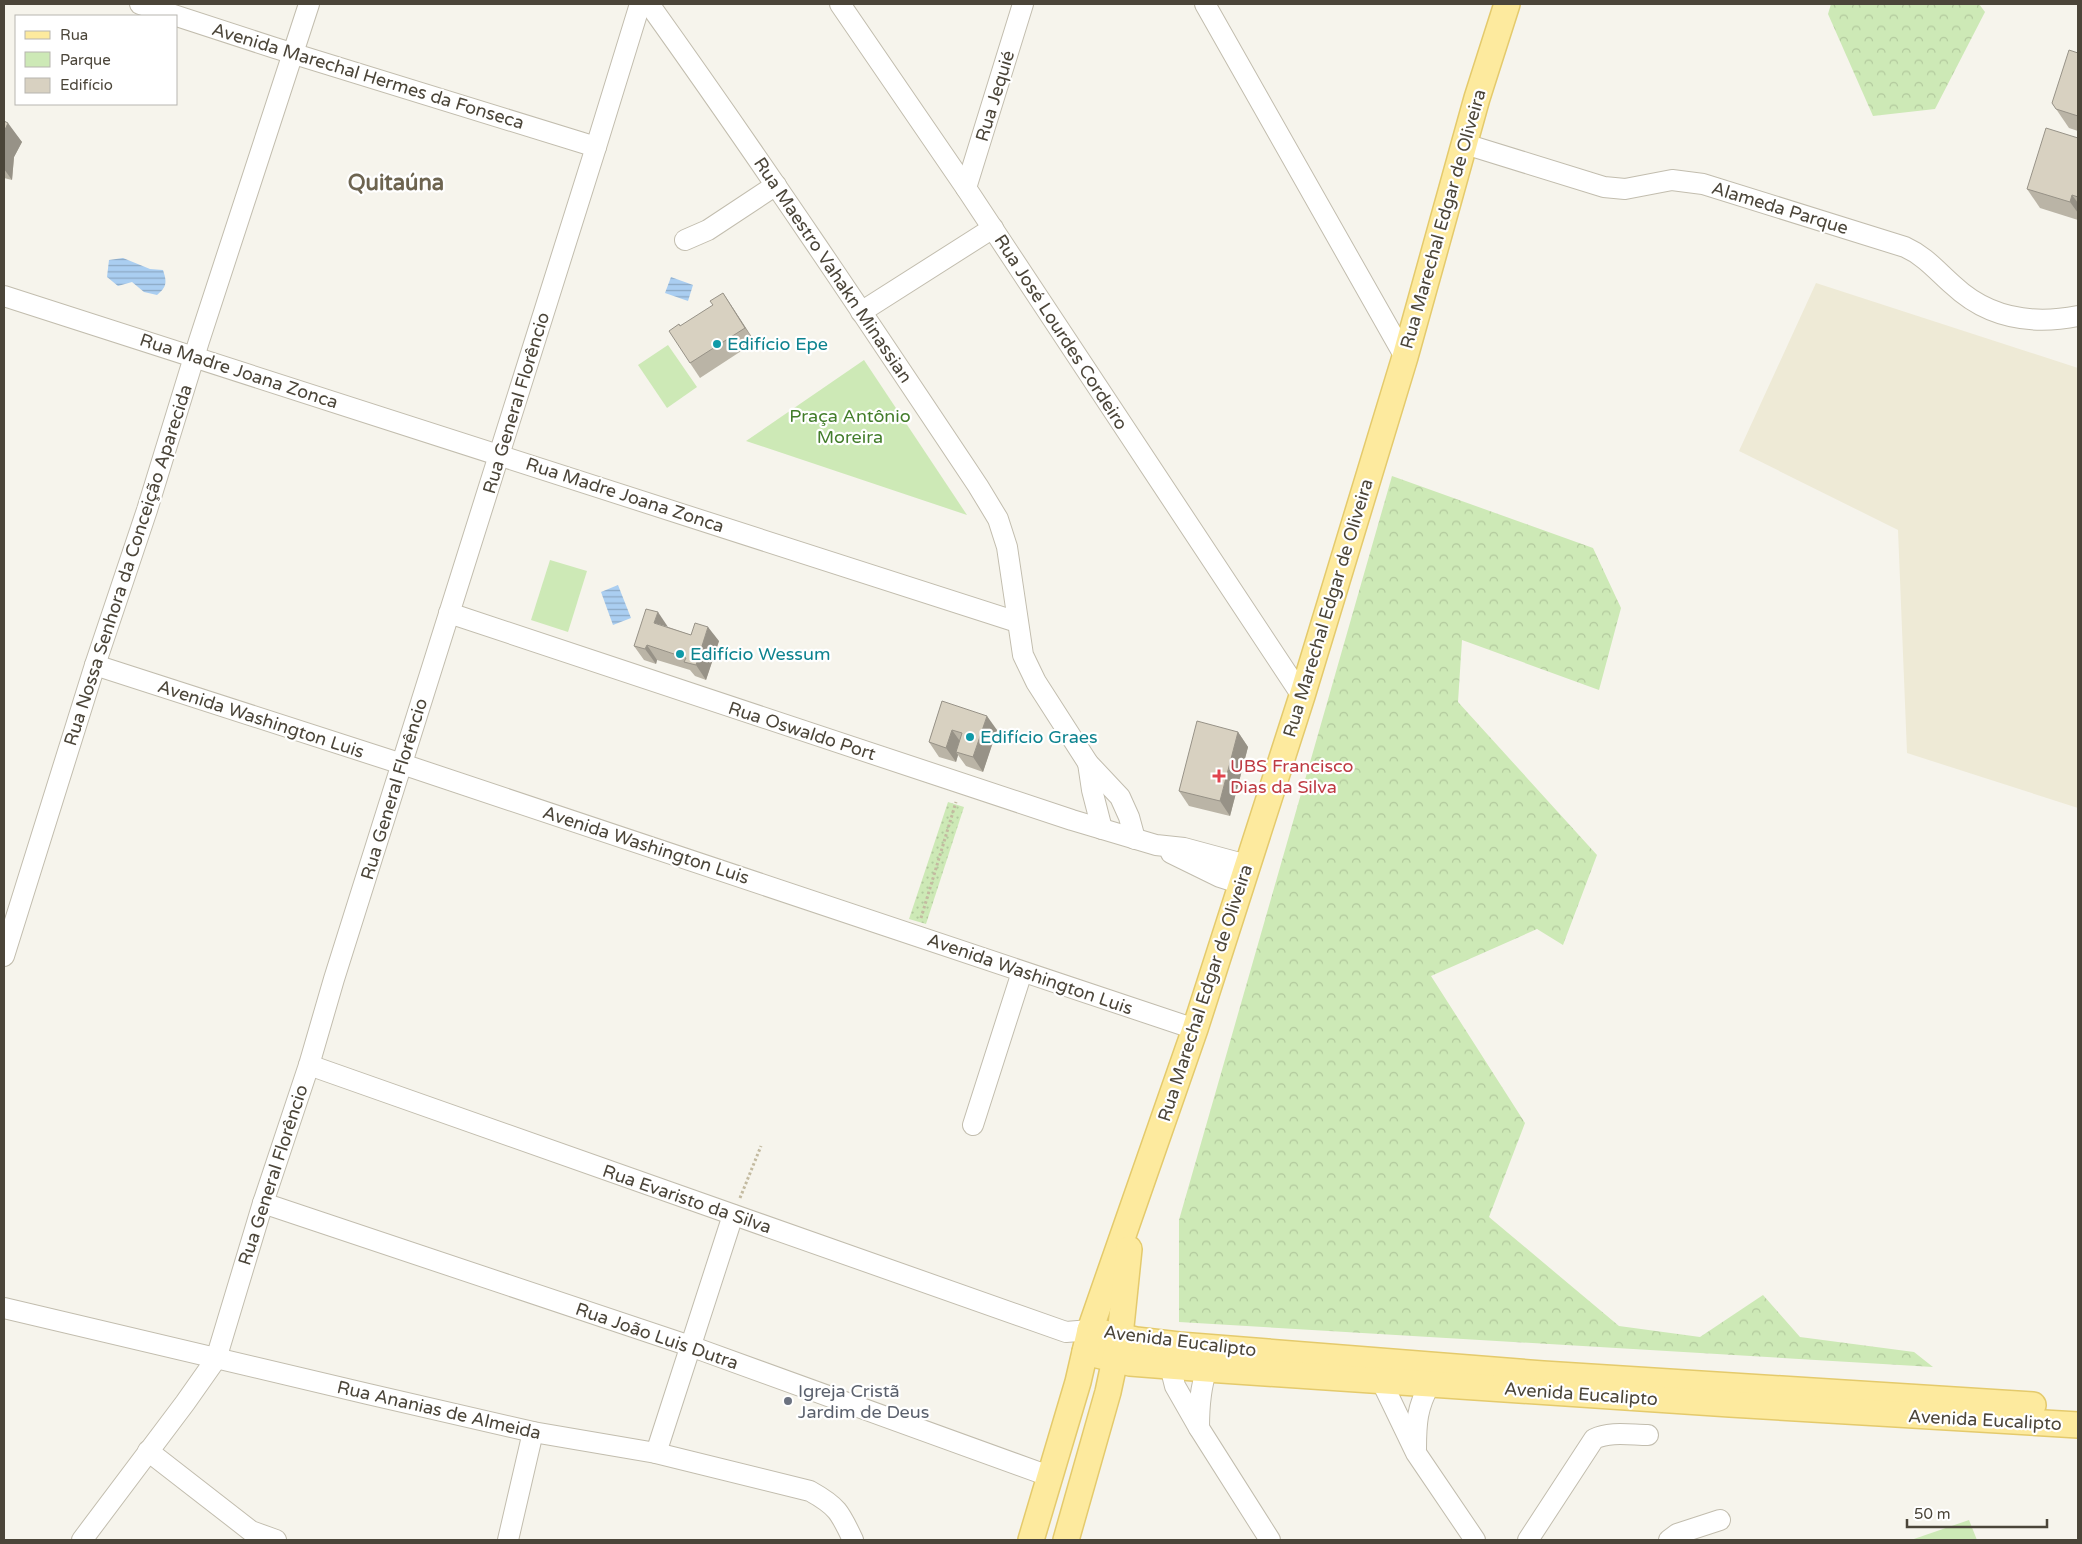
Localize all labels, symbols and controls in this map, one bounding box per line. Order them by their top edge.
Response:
legend [15,15,178,105]
street label: Avenida Marechal Hermes da Fonseca [209,18,527,134]
text: Rua [60,26,88,44]
street label: Rua Jequié [971,48,1019,144]
text: Parque [60,51,111,69]
text: Edifício [60,76,113,94]
street label: Rua Marechal Edgar de Oliveira [1395,87,1491,351]
street label: Rua Maestro Vahakn Minassian [749,153,917,387]
district label: Quitaúna [348,170,444,196]
street label: Alameda Parque [1709,177,1851,239]
street label: Rua José Lourdes Cordeiro [990,230,1132,434]
street label: Rua General Florêncio [478,309,554,496]
street label: Rua Madre Joana Zonca [137,329,341,413]
place label: Edifício Epe [727,333,828,355]
marker: Edifício Epe [711,338,723,350]
street label: Rua Nossa Senhora da Conceição Aparecida [59,382,197,748]
park label: Praça Antônio Moreira [789,405,911,448]
street label: Rua Madre Joana Zonca [523,453,727,537]
street label: Rua Marechal Edgar de Oliveira [1278,476,1378,740]
place label: Edifício Wessum [690,643,830,665]
marker: Edifício Wessum [674,648,686,660]
street label: Avenida Washington Luis [155,675,367,763]
street label: Rua General Florêncio [356,695,432,882]
street label: Rua Oswaldo Port [725,697,879,765]
place label: Edifício Graes [980,726,1098,748]
marker: Edifício Graes [964,731,976,743]
place label: UBS Francisco Dias da Silva [1230,755,1354,798]
marker: UBS Francisco Dias da Silva [1212,769,1226,783]
street label: Avenida Washington Luis [540,801,752,889]
street label: Rua Marechal Edgar de Oliveira [1153,862,1257,1124]
street label: Avenida Washington Luis [924,928,1136,1020]
street label: Rua General Florêncio [233,1082,313,1268]
street label: Rua Evaristo da Silva [600,1160,774,1238]
street label: Rua João Luis Dutra [573,1298,741,1374]
street label: Avenida Eucalipto [1102,1321,1258,1361]
street label: Rua Ananias de Almeida [335,1376,543,1444]
street label: Avenida Eucalipto [1503,1378,1659,1410]
place label: Igreja Cristã Jardim de Deus [798,1380,929,1423]
marker: Igreja Cristã Jardim de Deus [782,1395,794,1407]
street label: Avenida Eucalipto [1908,1405,2062,1435]
scale bar [1907,1496,2047,1528]
text: 50 m [1914,1505,1951,1523]

